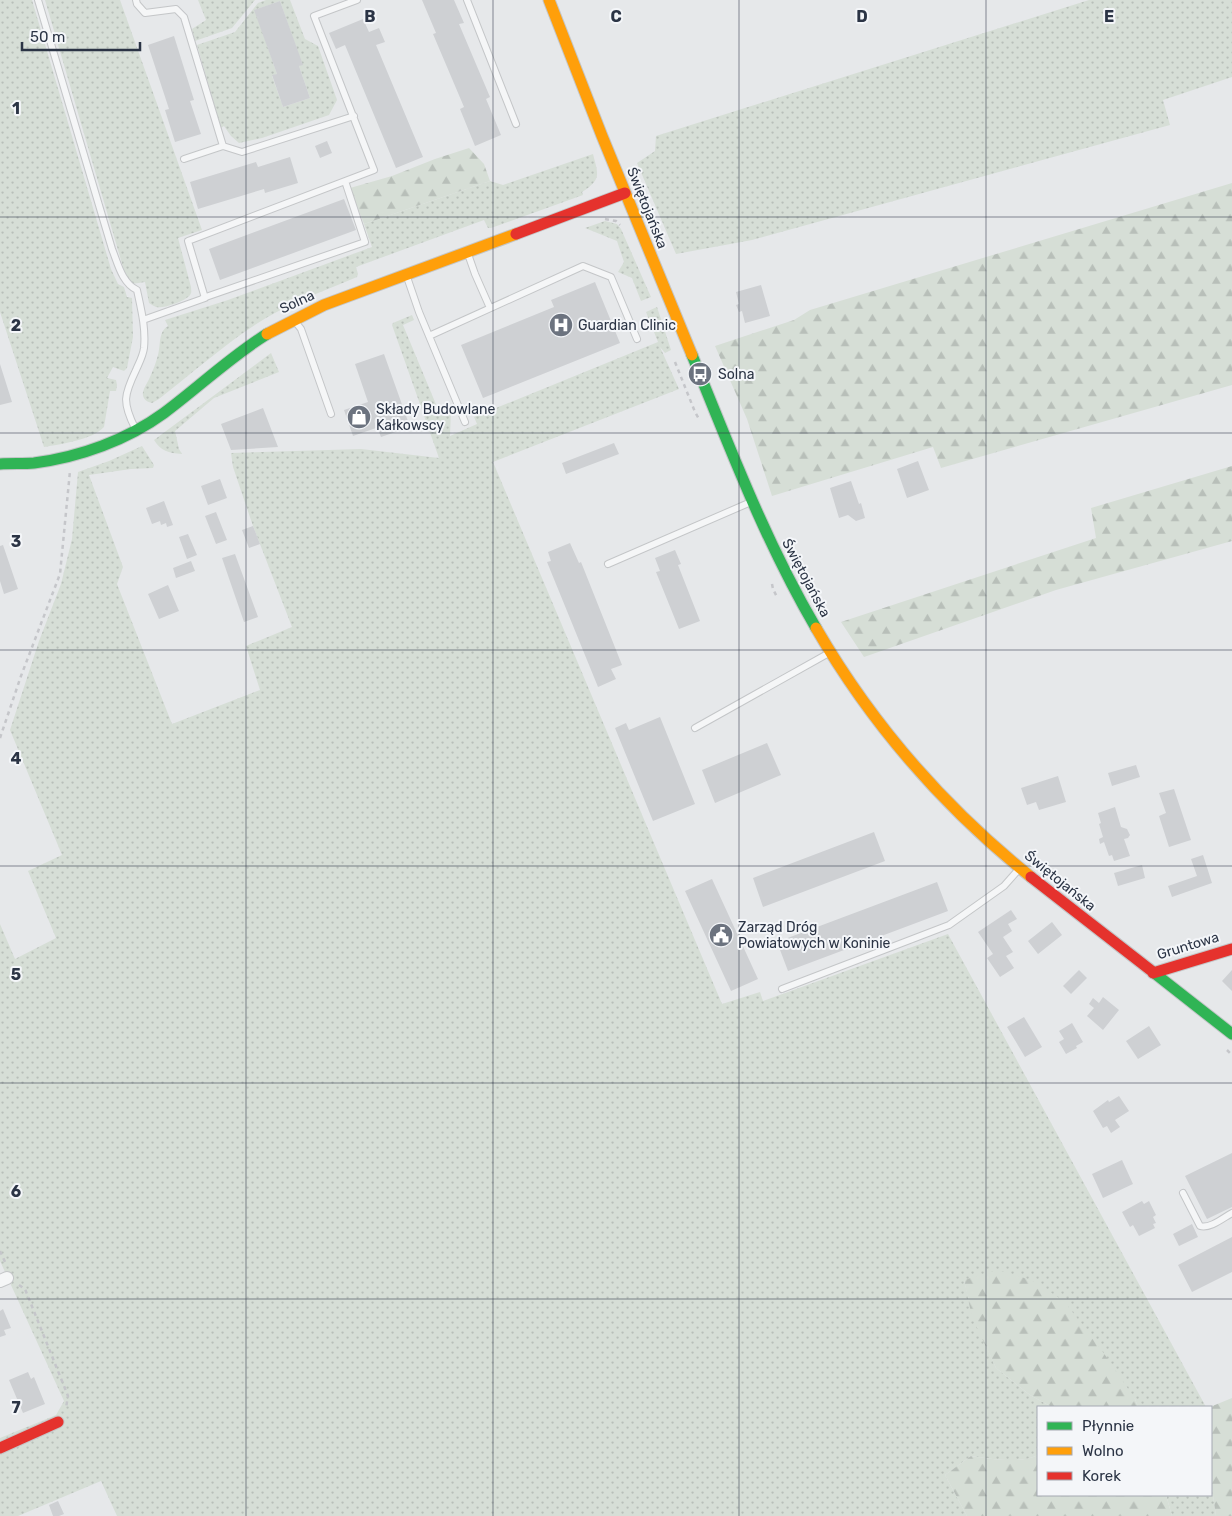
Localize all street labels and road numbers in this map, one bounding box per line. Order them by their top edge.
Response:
street label: Świętojańska [623,164,672,251]
street label: Solna [277,287,317,317]
street label: Świętojańska [778,535,835,620]
street label: Świętojańska [1021,846,1100,915]
street label: Gruntowa [1155,929,1221,963]

